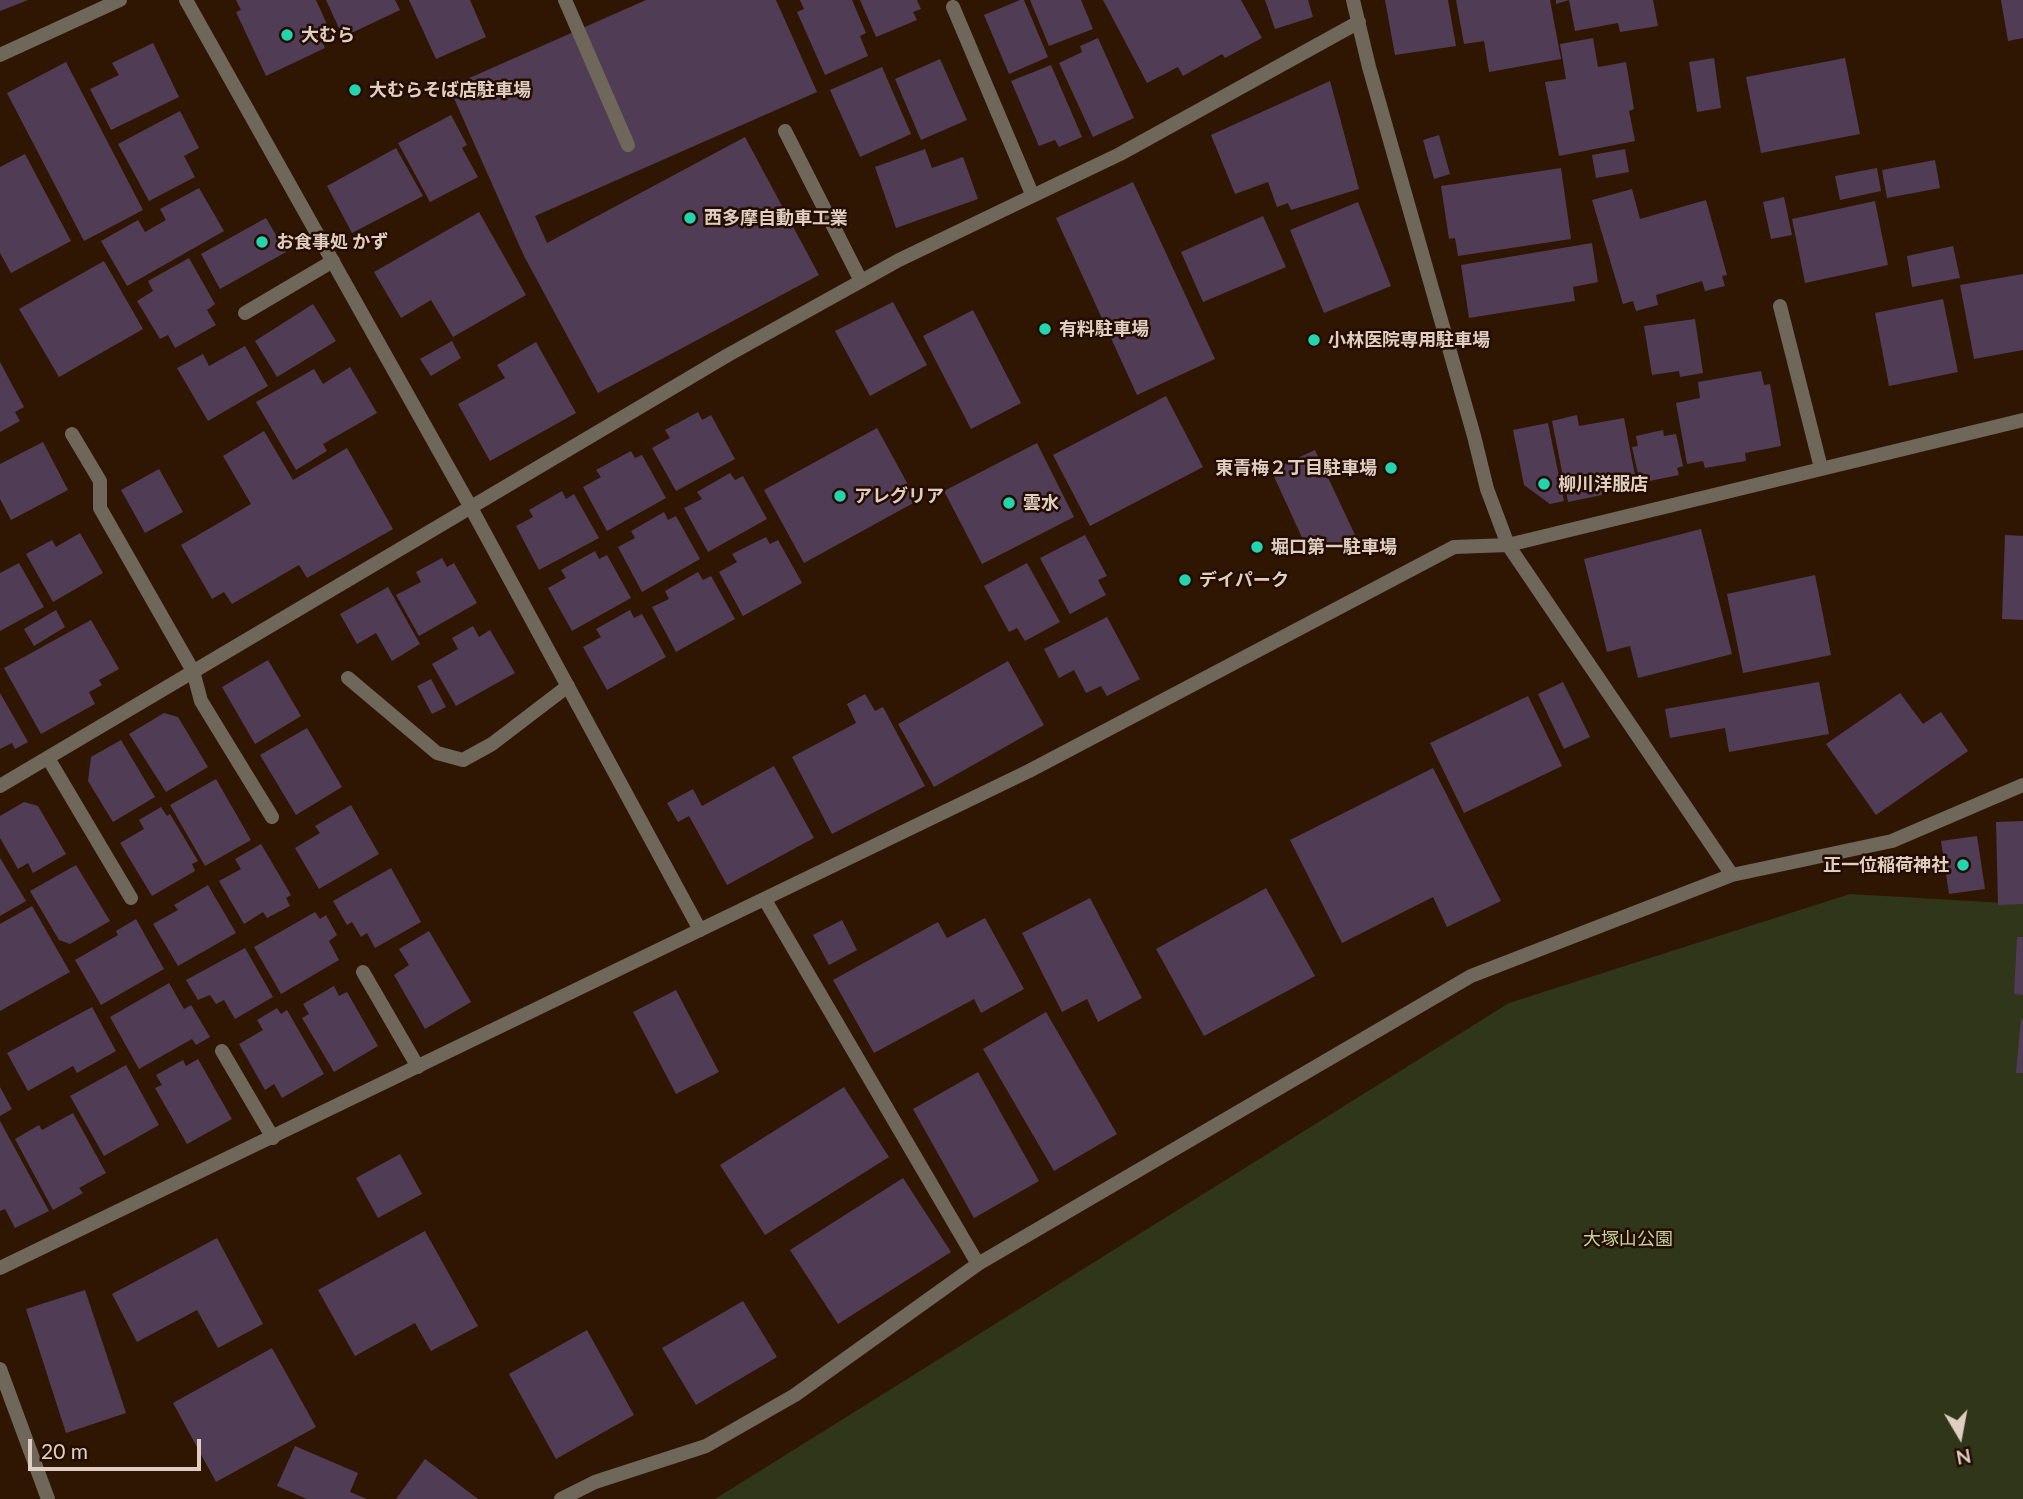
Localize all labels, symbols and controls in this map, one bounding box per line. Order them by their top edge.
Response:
place label: 大むら [301,24,355,46]
marker: 大むら [279,27,295,43]
place label: 大むらそば店駐車場 [369,79,531,101]
marker: 大むらそば店駐車場 [347,82,363,98]
place label: 西多摩自動車工業 [704,207,848,229]
marker: 西多摩自動車工業 [682,210,698,226]
place label: お食事処 かず [276,231,388,253]
marker: お食事処 かず [254,234,270,250]
place label: 有料駐車場 [1059,318,1149,340]
marker: 有料駐車場 [1037,321,1053,337]
place label: 小林医院専用駐車場 [1328,329,1490,351]
marker: 小林医院専用駐車場 [1306,332,1322,348]
place label: 東青梅２丁目駐車場 [1215,457,1377,479]
marker: 東青梅２丁目駐車場 [1383,460,1399,476]
place label: 柳川洋服店 [1558,473,1648,495]
marker: 柳川洋服店 [1536,476,1552,492]
place label: アレグリア [854,485,944,507]
marker: アレグリア [832,488,848,504]
place label: 雲水 [1023,492,1059,514]
marker: 雲水 [1001,495,1017,511]
place label: 堀口第一駐車場 [1271,536,1397,558]
marker: 堀口第一駐車場 [1249,539,1265,555]
place label: デイパーク [1199,569,1289,591]
marker: デイパーク [1177,572,1193,588]
place label: 正一位稲荷神社 [1823,854,1949,876]
marker: 正一位稲荷神社 [1955,857,1971,873]
park label: 大塚山公園 [1583,1228,1673,1250]
north arrow [1925,1401,1995,1471]
scale bar [32,1426,205,1470]
text: 20 m [41,1438,88,1463]
text: N [1955,1445,1973,1470]

